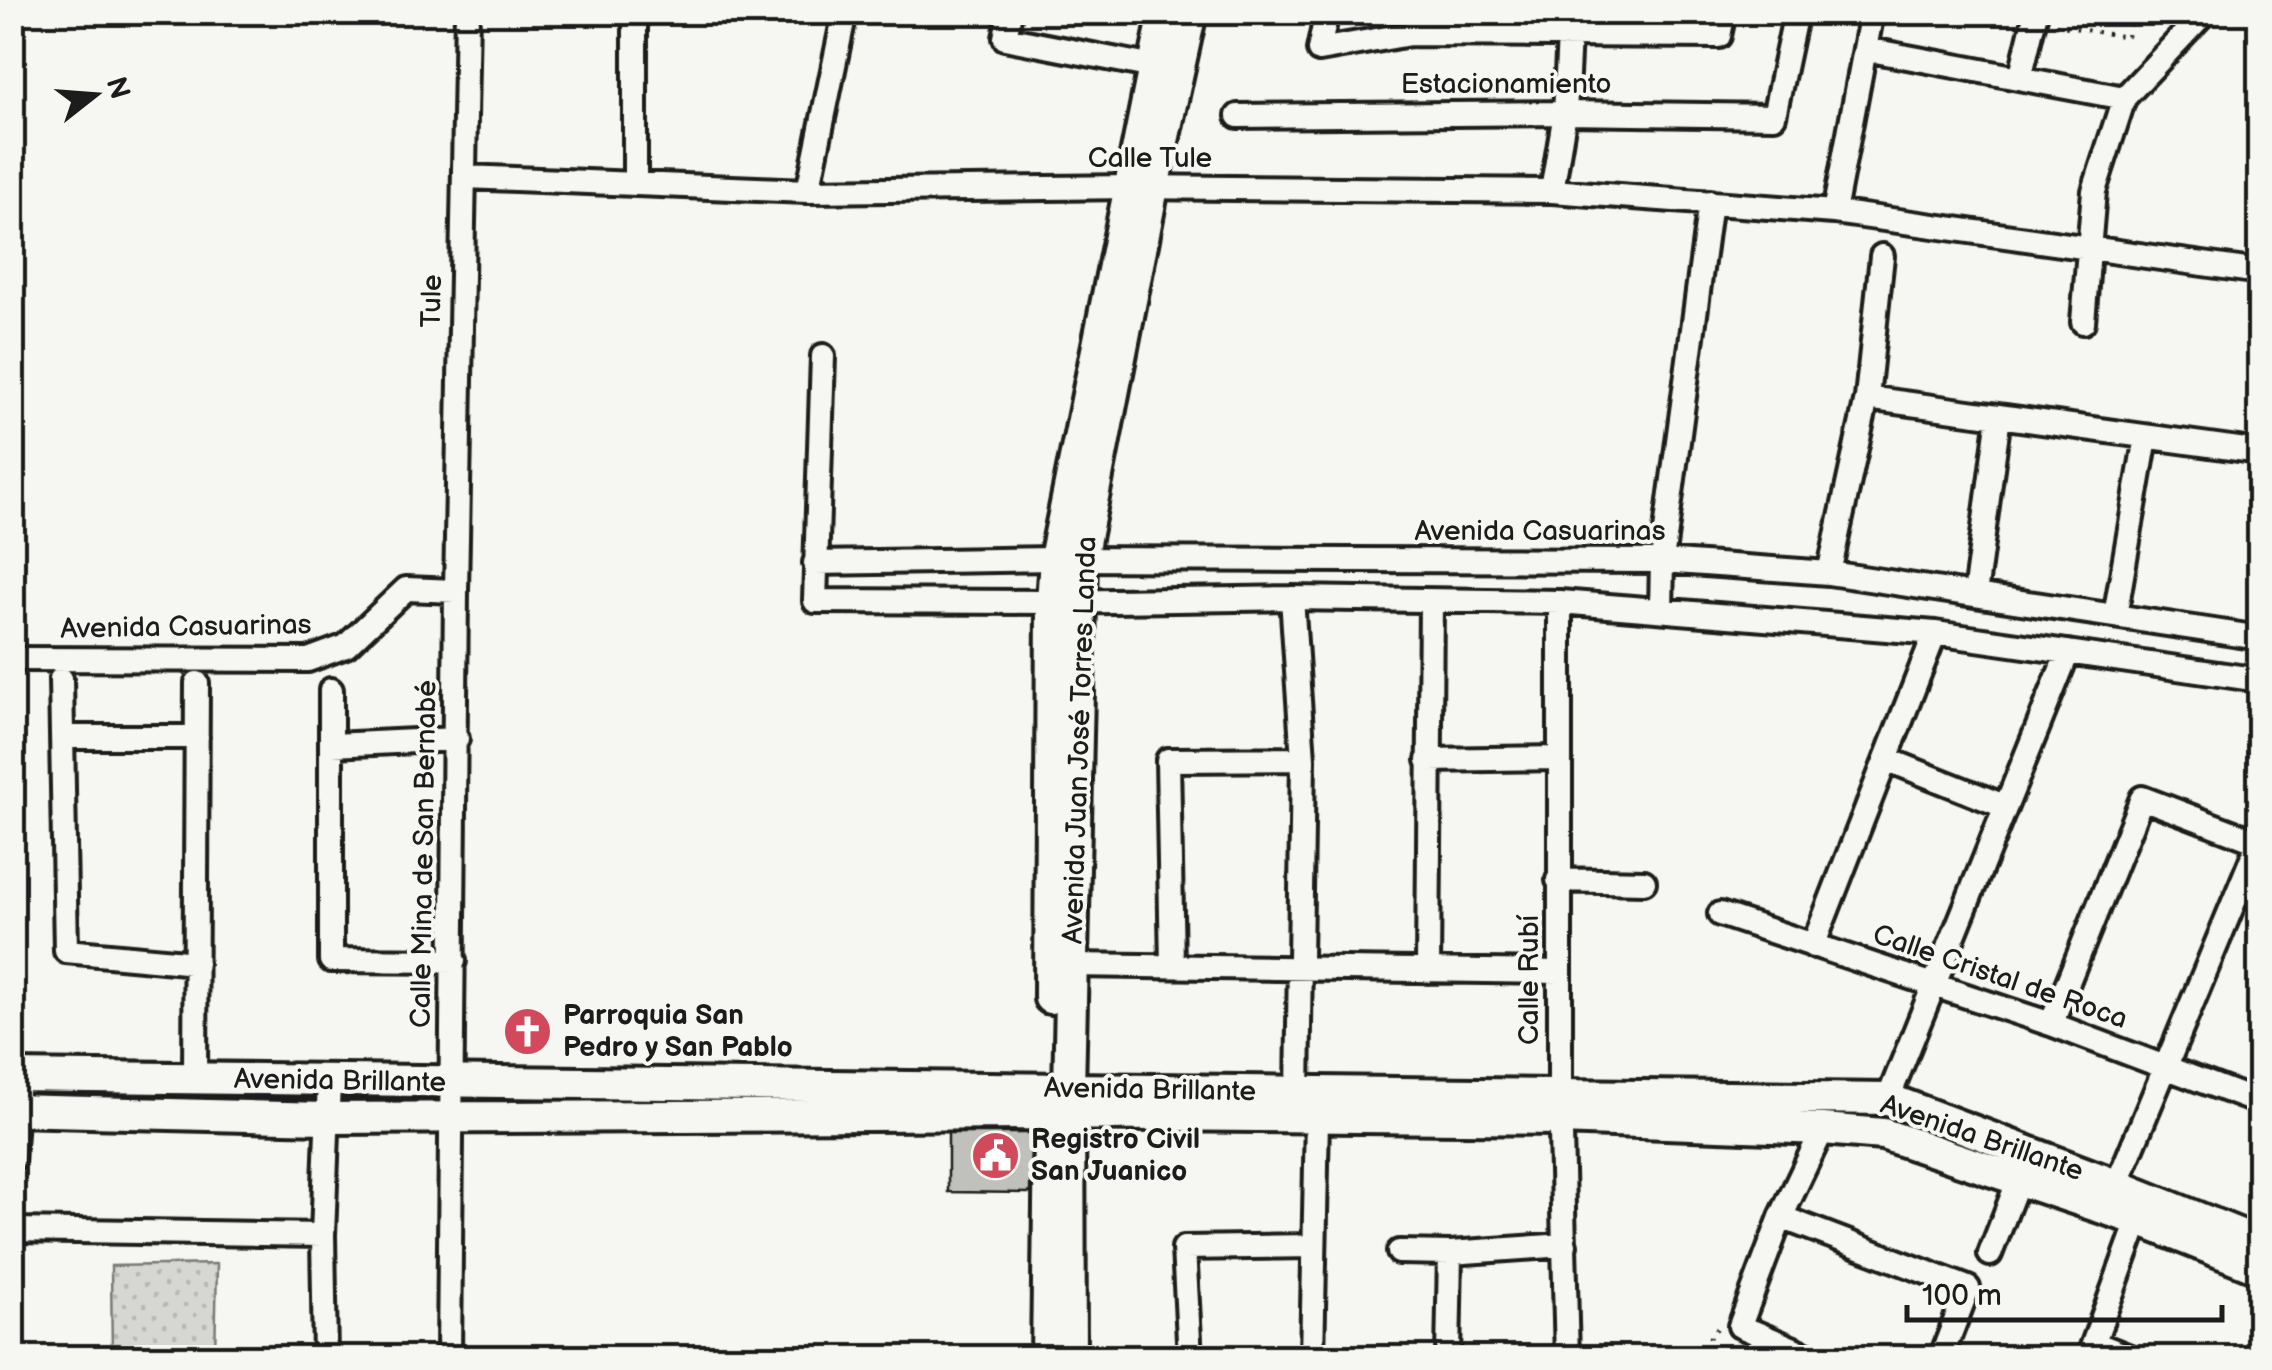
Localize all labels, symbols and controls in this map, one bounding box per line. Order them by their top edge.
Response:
north arrow [45,45,145,145]
street label: Estacionamiento [1401,68,1611,101]
text: N [99,73,136,103]
street label: Calle Tule [1088,142,1212,175]
street label: Tule [415,274,449,328]
street label: Avenida Casuarinas [1414,515,1666,548]
street label: Avenida Juan José Torres Landa [1056,536,1104,944]
street label: Avenida Casuarinas [60,608,312,646]
street label: Calle Mina de San Bernabé [404,680,444,1028]
street label: Calle Rubí [1513,915,1546,1045]
street label: Calle Cristal de Roca [1868,918,2132,1036]
place label: Parroquia San Pedro y San Pablo [563,999,793,1064]
church icon: Parroquia San Pedro y San Pablo [502,1005,554,1057]
street label: Avenida Brillante [234,1063,446,1099]
street label: Avenida Brillante [1044,1072,1256,1108]
street label: Avenida Brillante [1876,1088,2088,1188]
place label: Registro Civil San Juanico [1031,1123,1200,1188]
public building icon: Registro Civil San Juanico [970,1129,1022,1181]
scale bar [1907,1260,2222,1322]
text: 100 m [1922,1278,2002,1314]

